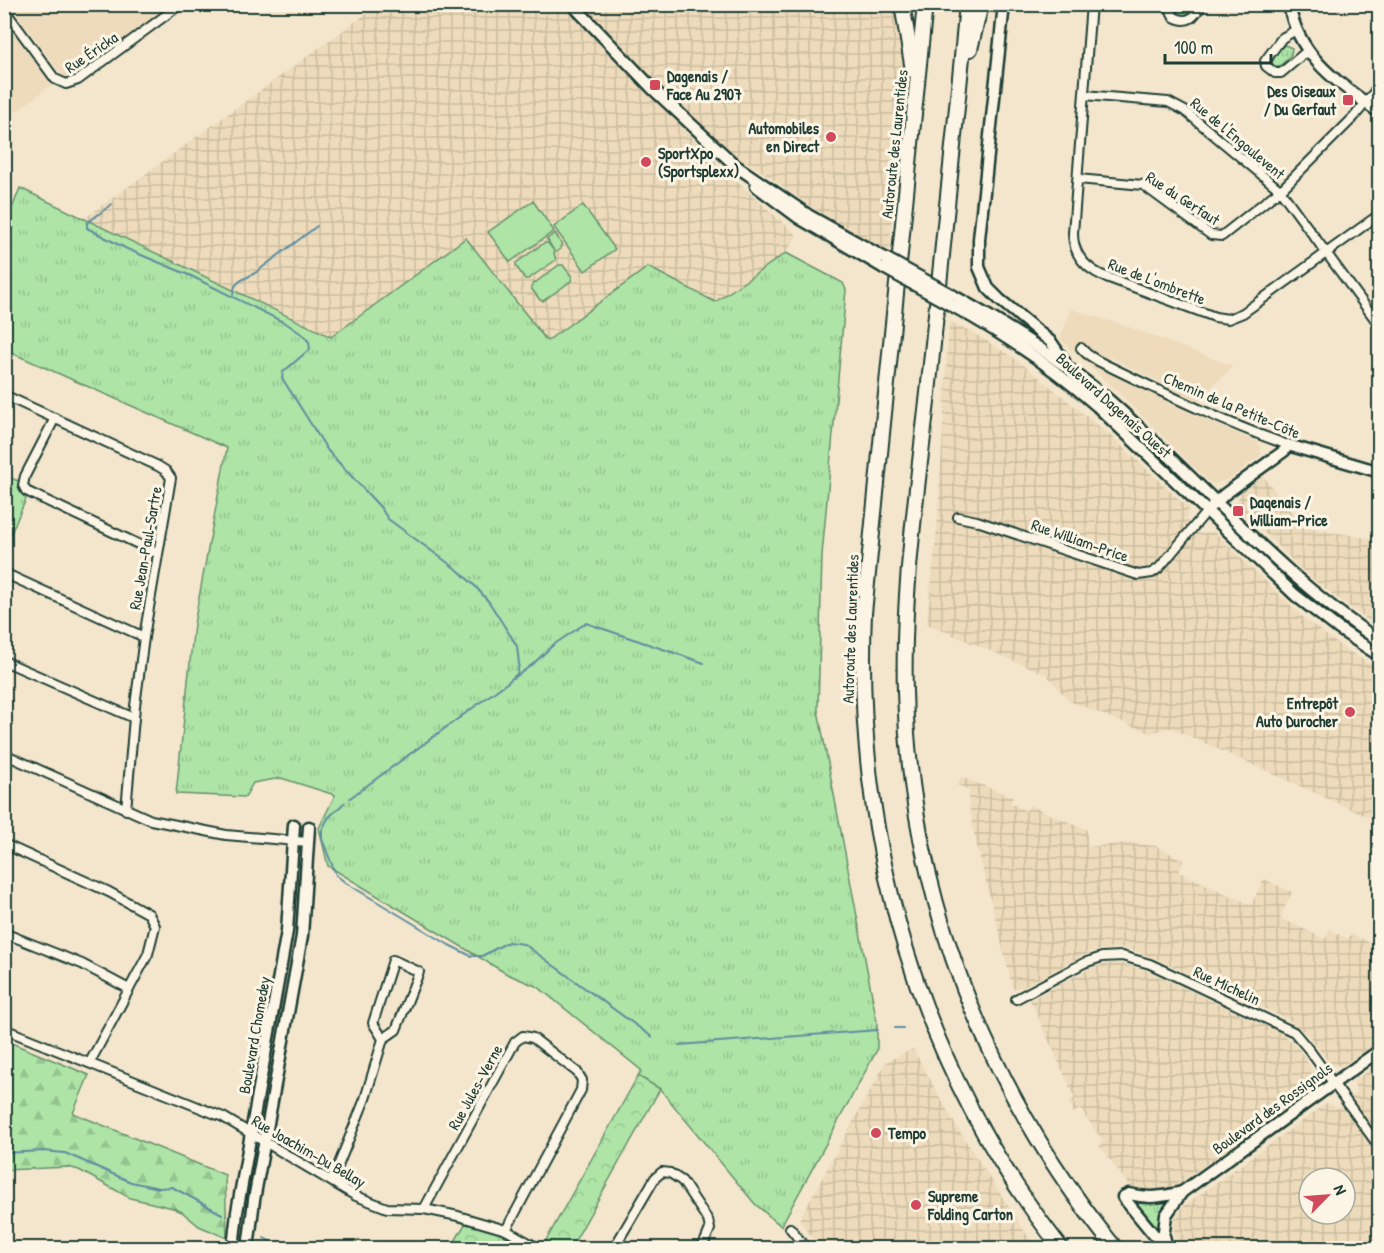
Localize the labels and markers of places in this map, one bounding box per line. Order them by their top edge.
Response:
place label: Dagenais / Face Au 2907 [666,65,742,105]
marker: Dagenais / Face Au 2907 [648,78,662,92]
place label: Des Oiseaux / Du Gerfaut [1264,80,1336,120]
marker: Des Oiseaux / Du Gerfaut [1341,93,1355,107]
place label: Automobiles en Direct [749,117,820,157]
marker: Automobiles en Direct [824,130,838,144]
place label: SportXpo (Sportsplexx) [658,142,740,183]
marker: SportXpo (Sportsplexx) [639,155,653,169]
place label: Dagenais / William-Price [1250,491,1328,531]
marker: Dagenais / William-Price [1231,504,1245,518]
place label: Entrepôt Auto Durocher [1256,692,1339,732]
marker: Entrepôt Auto Durocher [1343,705,1357,719]
place label: Tempo [887,1122,927,1145]
marker: Tempo [869,1126,883,1140]
place label: Supreme Folding Carton [927,1185,1013,1226]
marker: Supreme Folding Carton [909,1198,923,1212]

